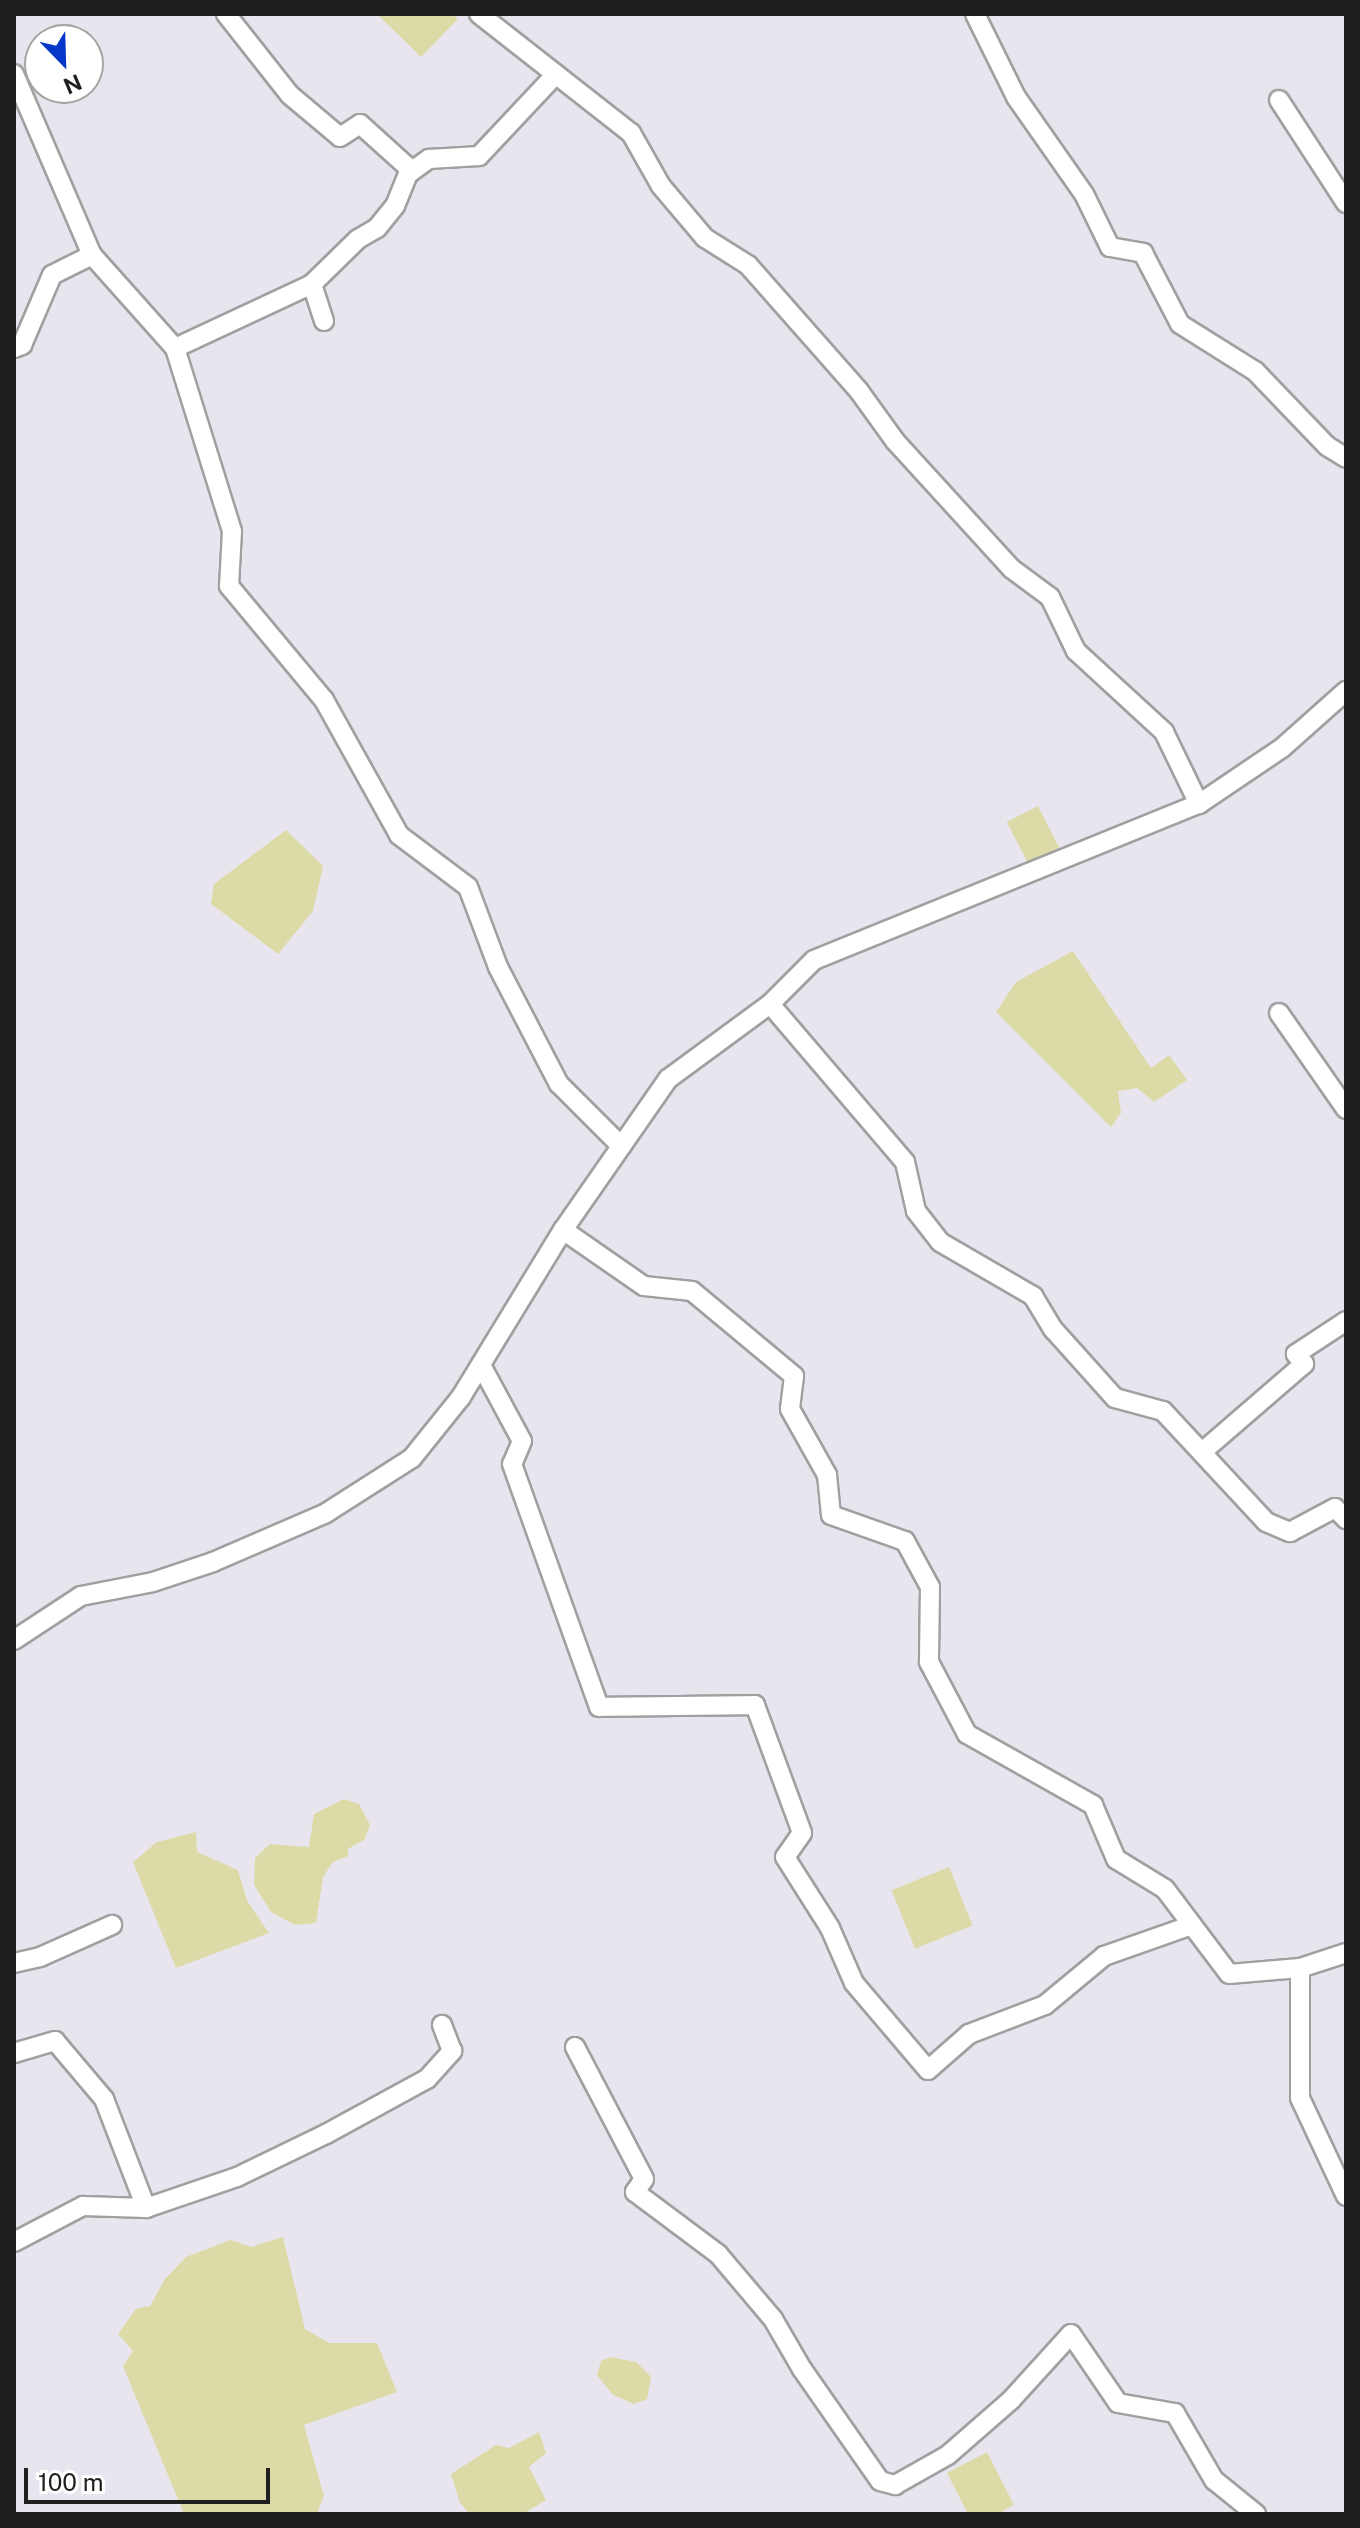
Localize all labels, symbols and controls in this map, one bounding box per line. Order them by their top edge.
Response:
north arrow [24,24,104,104]
text: N [60,69,86,100]
scale bar [28,2452,274,2502]
text: 100 m [38,2468,104,2496]

